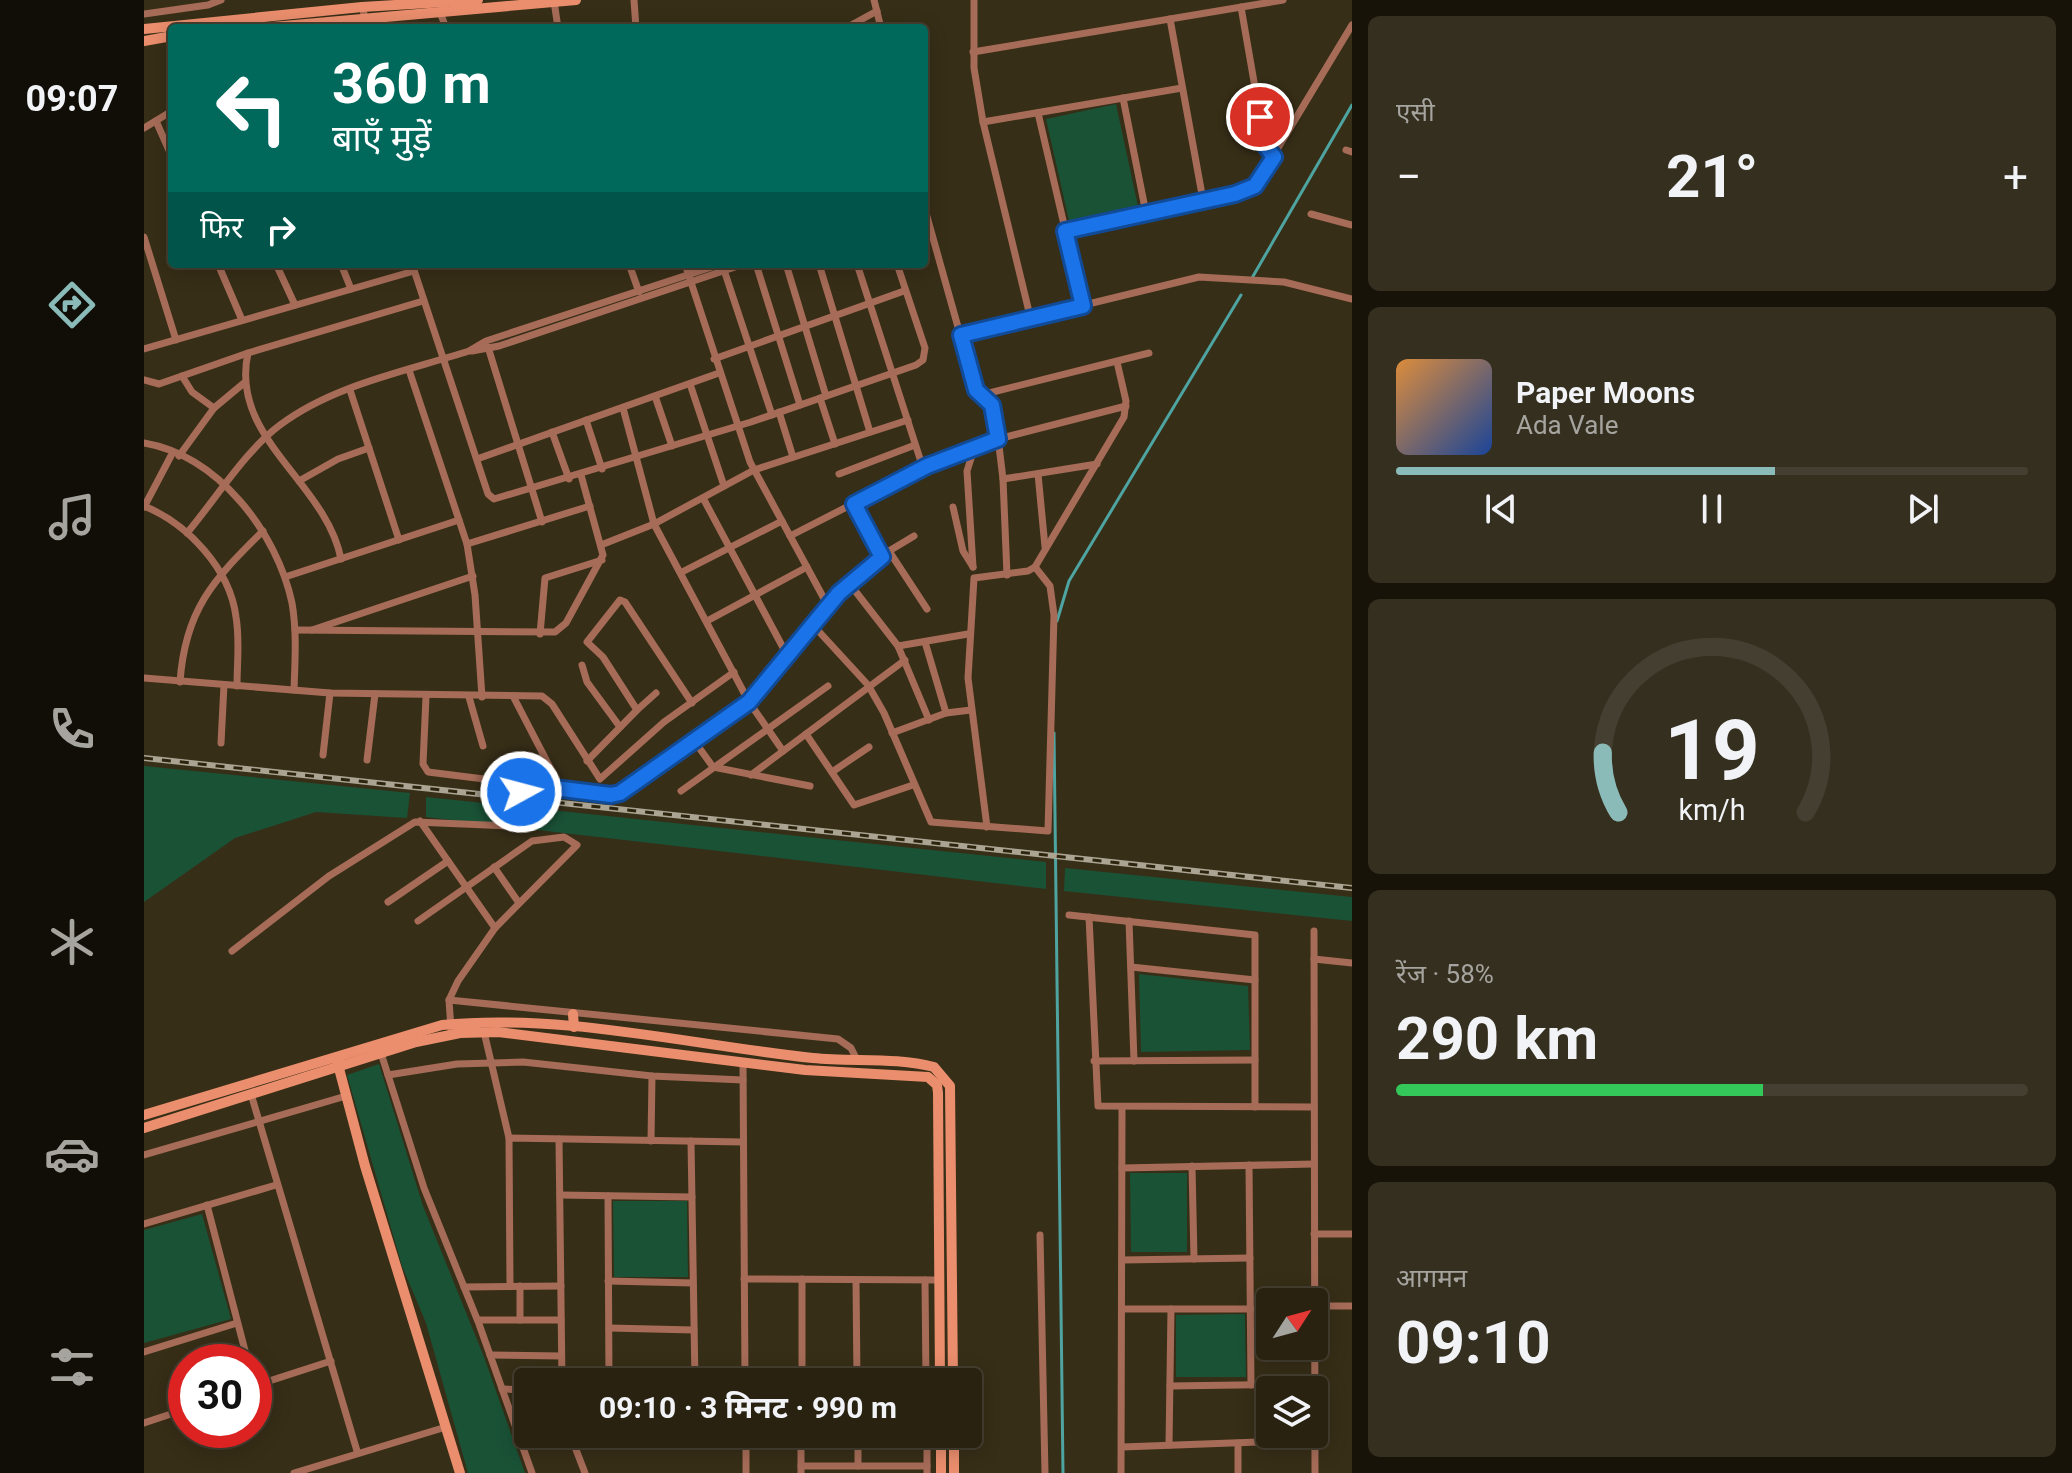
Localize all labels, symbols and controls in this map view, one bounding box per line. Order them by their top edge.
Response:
text: 360 m [332,51,491,117]
icon: left [200,56,304,160]
text: 09:07 [26,78,118,120]
pin [1226,83,1294,151]
icon: arrive [1238,95,1282,139]
text: एसी [1396,97,1435,127]
text: बाएँ मुड़ें [332,118,432,160]
text: 21° [1666,141,1758,212]
text: − [1396,151,1421,203]
text: + [2003,151,2028,203]
icon: right [259,208,303,252]
text: फिर [200,210,243,245]
icon: directions [44,277,100,333]
text: Paper Moons [1516,375,1695,410]
text: Ada Vale [1516,410,1618,440]
icon: previous [1479,487,1523,531]
icon: pause [1690,487,1734,531]
icon: next [1901,487,1945,531]
icon: music [44,489,100,545]
icon: phone [44,701,100,757]
text: 19 [1664,701,1760,798]
position arrow [479,750,563,834]
text: km/h [1678,793,1746,827]
icon: climate [44,914,100,970]
text: रेंज · 58% [1396,959,1494,989]
text: 290 km [1396,1003,1598,1074]
icon: car [44,1126,100,1182]
text: आगमन [1396,1263,1467,1293]
north arrow [1256,1288,1328,1360]
map controls [1256,1288,1328,1448]
text: 09:10 [1396,1307,1551,1378]
icon: filters [44,1339,100,1395]
speed limit sign: 30 [168,1344,272,1448]
button: layers [1256,1376,1328,1448]
text: 09:10 · 3 मिनट · 990 m [599,1390,897,1425]

